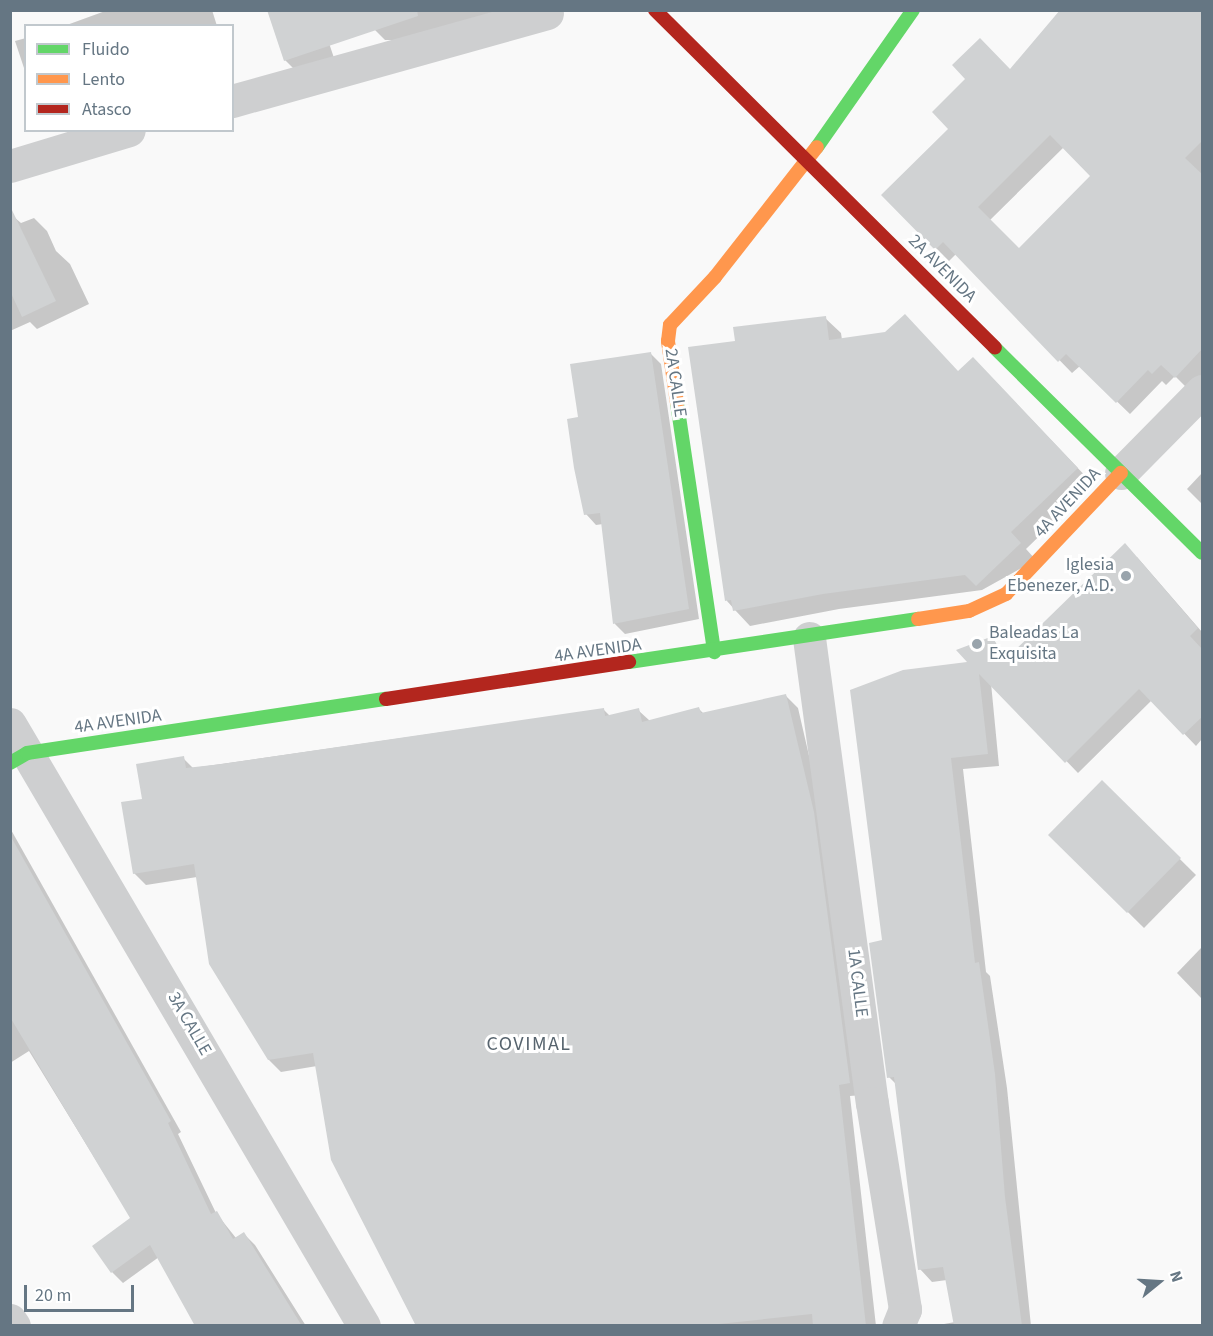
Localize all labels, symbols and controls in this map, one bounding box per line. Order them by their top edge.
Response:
legend [24,24,234,132]
text: Fluido [82,37,129,62]
text: Lento [82,67,125,92]
text: Atasco [82,97,131,122]
street label: 2A AVENIDA [903,230,981,308]
street label: 2A CALLE [659,347,691,419]
street label: 4A AVENIDA [1030,464,1106,542]
place label: Iglesia Ebenezer, A.D. [1007,555,1114,598]
marker: Iglesia Ebenezer, A.D. [1119,569,1133,583]
place label: Baleadas La Exquisita [989,623,1079,666]
street label: 4A AVENIDA [553,634,643,668]
marker: Baleadas La Exquisita [970,637,984,651]
street label: 4A AVENIDA [73,705,163,739]
street label: 1A CALLE [842,947,872,1019]
street label: 3A CALLE [162,989,216,1059]
district label: COVIMAL [486,1032,572,1056]
north arrow [1129,1252,1189,1312]
text: N [1164,1268,1188,1285]
scale bar [27,1273,136,1311]
text: 20 m [35,1283,71,1308]

